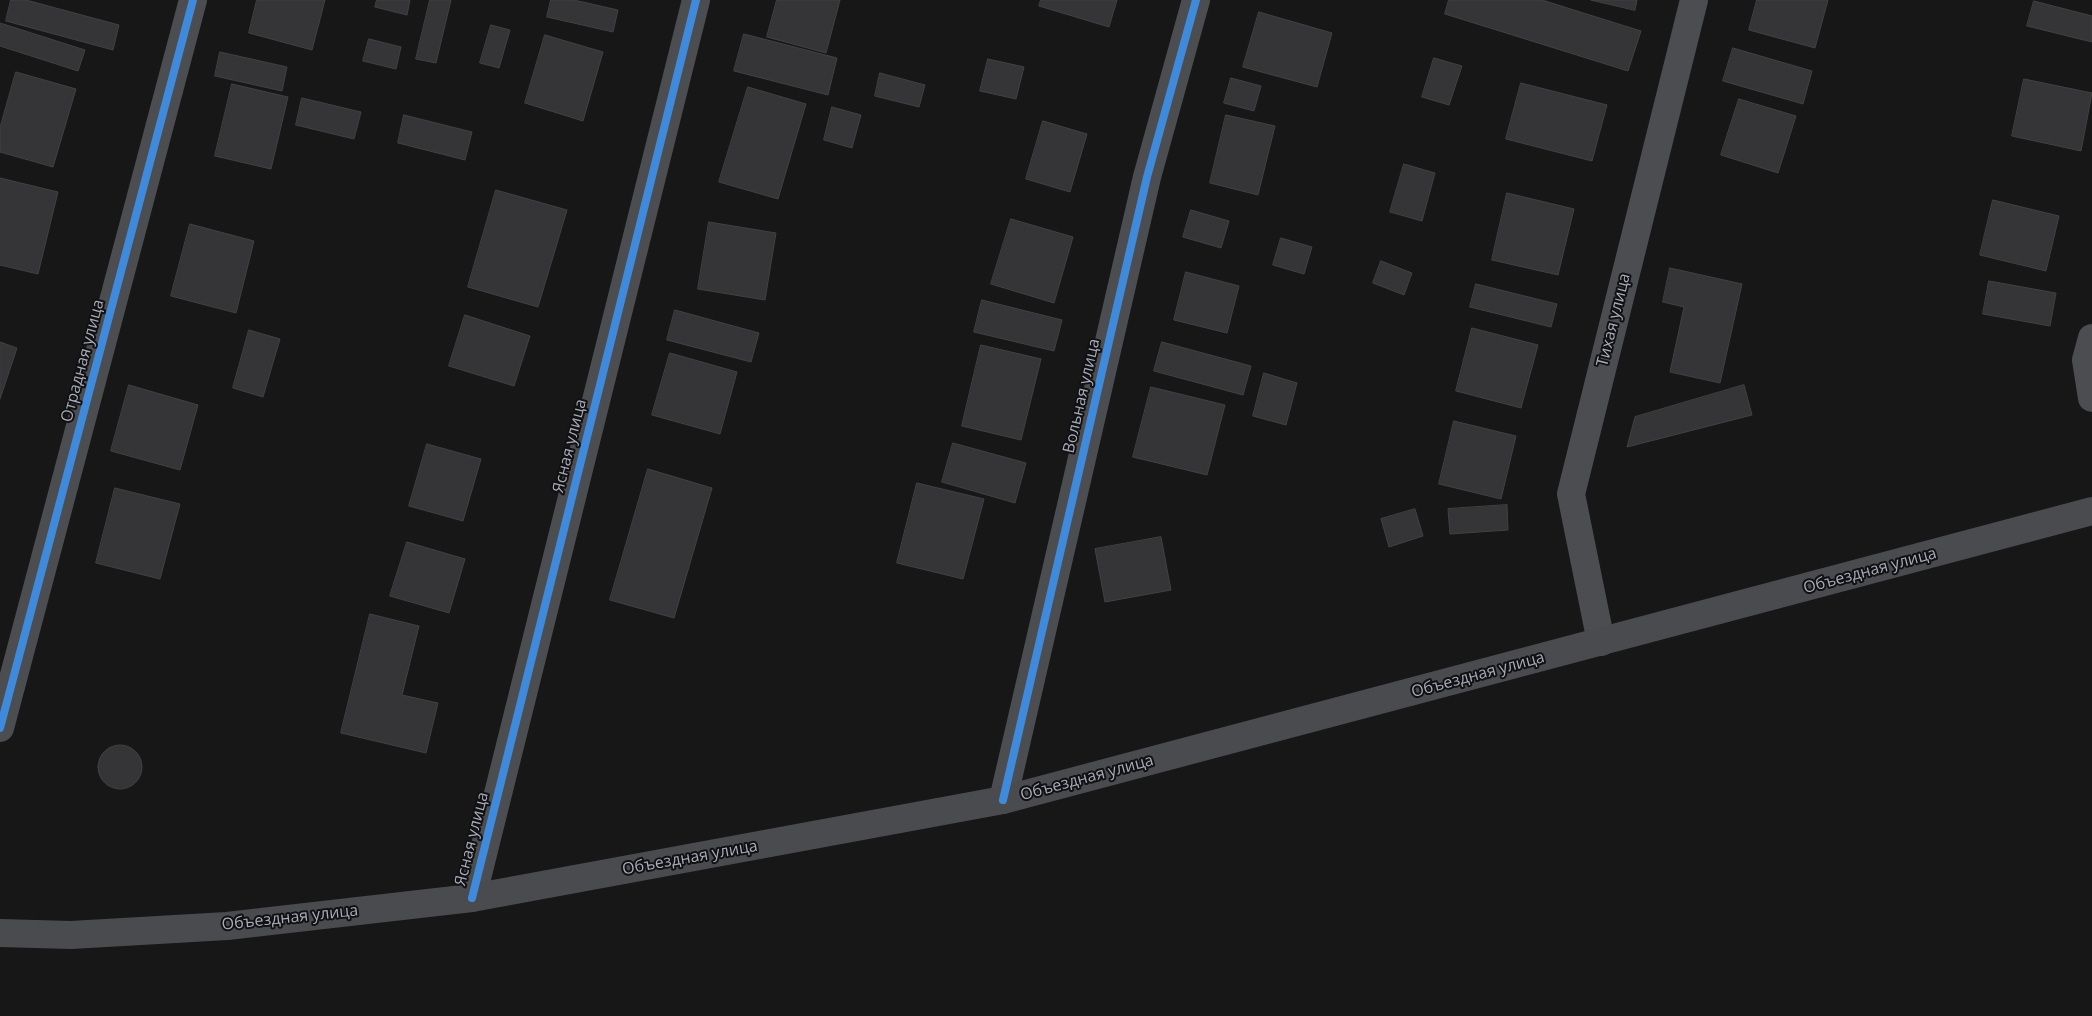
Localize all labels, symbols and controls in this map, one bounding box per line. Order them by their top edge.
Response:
street label: Тихая улица [1593,271,1635,369]
street label: Отрадная улица [57,298,109,424]
street label: Вольная улица [1060,337,1104,455]
street label: Ясная улица [549,397,591,495]
street label: Объездная улица [1801,544,1939,598]
street label: Объездная улица [1409,648,1547,702]
street label: Объездная улица [1018,751,1156,805]
street label: Ясная улица [451,790,493,888]
street label: Объездная улица [621,837,759,879]
street label: Объездная улица [221,901,359,935]

